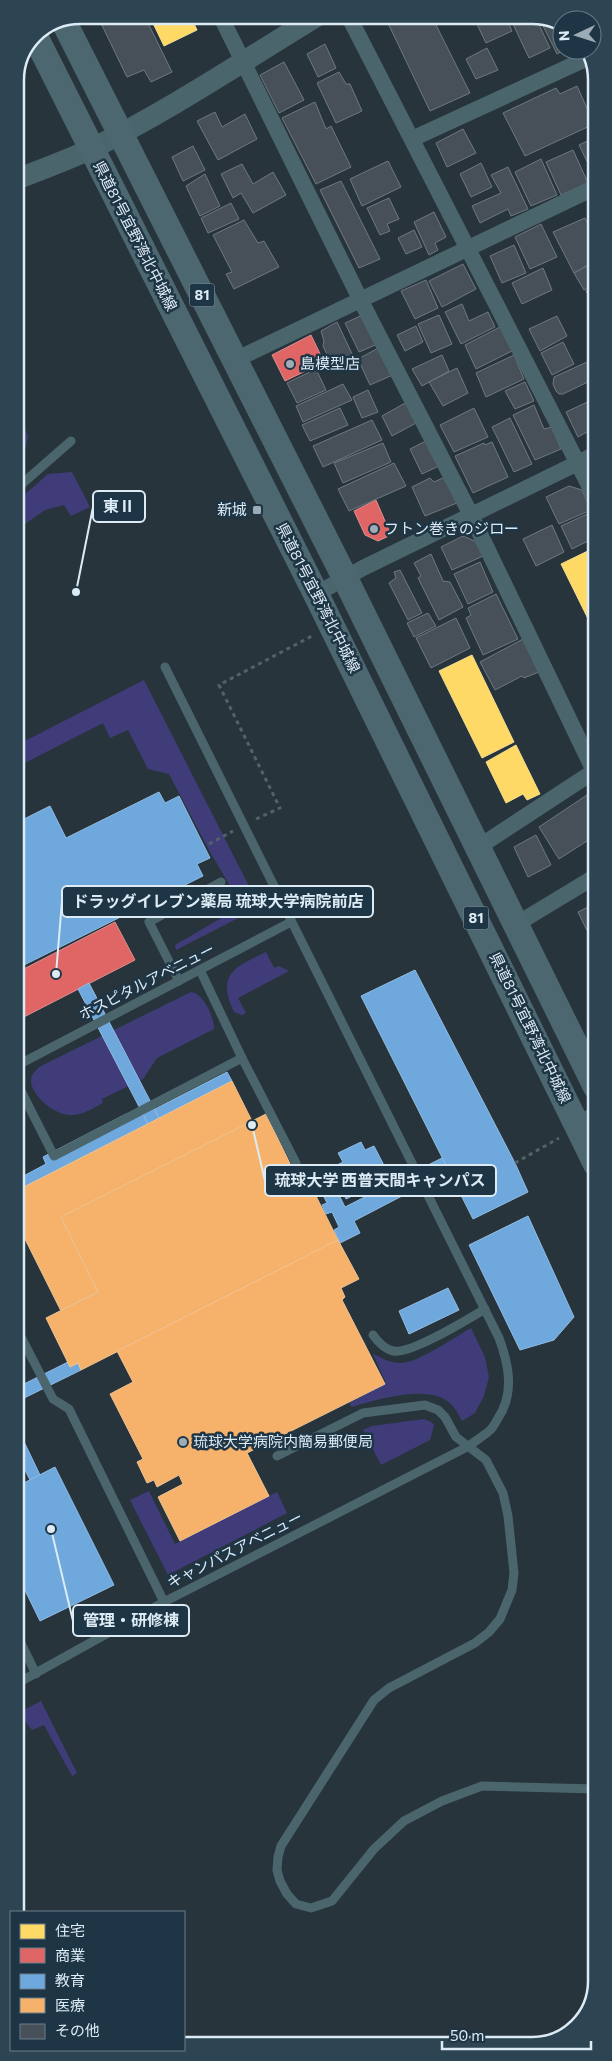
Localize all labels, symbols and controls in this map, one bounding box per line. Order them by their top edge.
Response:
north arrow [552,10,602,60]
text: N [555,30,572,42]
street label: 県道81号宜野湾北中城線 [90,158,181,313]
road number: 81 [190,284,214,306]
place label: 島模型店 [300,354,360,372]
marker: 島模型店 [284,358,296,370]
callout: 東Ⅱ [93,491,145,522]
text: 東Ⅱ [103,496,135,515]
place label: 新城 [217,500,247,518]
marker: 新城 [251,504,263,516]
place label: フトン巻きのジロー [384,519,519,537]
street label: 県道81号宜野湾北中城線 [273,520,364,675]
marker: フトン巻きのジロー [368,523,380,535]
callout: ドラッグイレブン薬局 琉球大学病院前店 [62,886,373,917]
text: ドラッグイレブン薬局 琉球大学病院前店 [72,891,364,910]
road number: 81 [464,906,488,930]
street label: ホスピタルアベニュー [76,939,217,1023]
street label: 県道81号宜野湾北中城線 [487,949,575,1106]
callout: 琉球大学 西普天間キャンパス [265,1165,496,1196]
text: 琉球大学 西普天間キャンパス [274,1170,486,1189]
place label: 琉球大学病院内簡易郵便局 [193,1432,373,1450]
marker: 琉球大学病院内簡易郵便局 [177,1436,189,1448]
street label: キャンパスアベニュー [164,1507,305,1591]
callout: 管理・研修棟 [73,1605,189,1636]
text: 管理・研修棟 [83,1610,179,1629]
legend [10,1911,185,2051]
text: 住宅 [55,1921,85,1939]
text: 商業 [55,1946,85,1964]
text: 教育 [55,1971,85,1989]
text: 医療 [55,1996,85,2014]
scale bar [442,2018,591,2050]
text: その他 [55,2021,100,2039]
text: 50 m [450,2026,484,2044]

